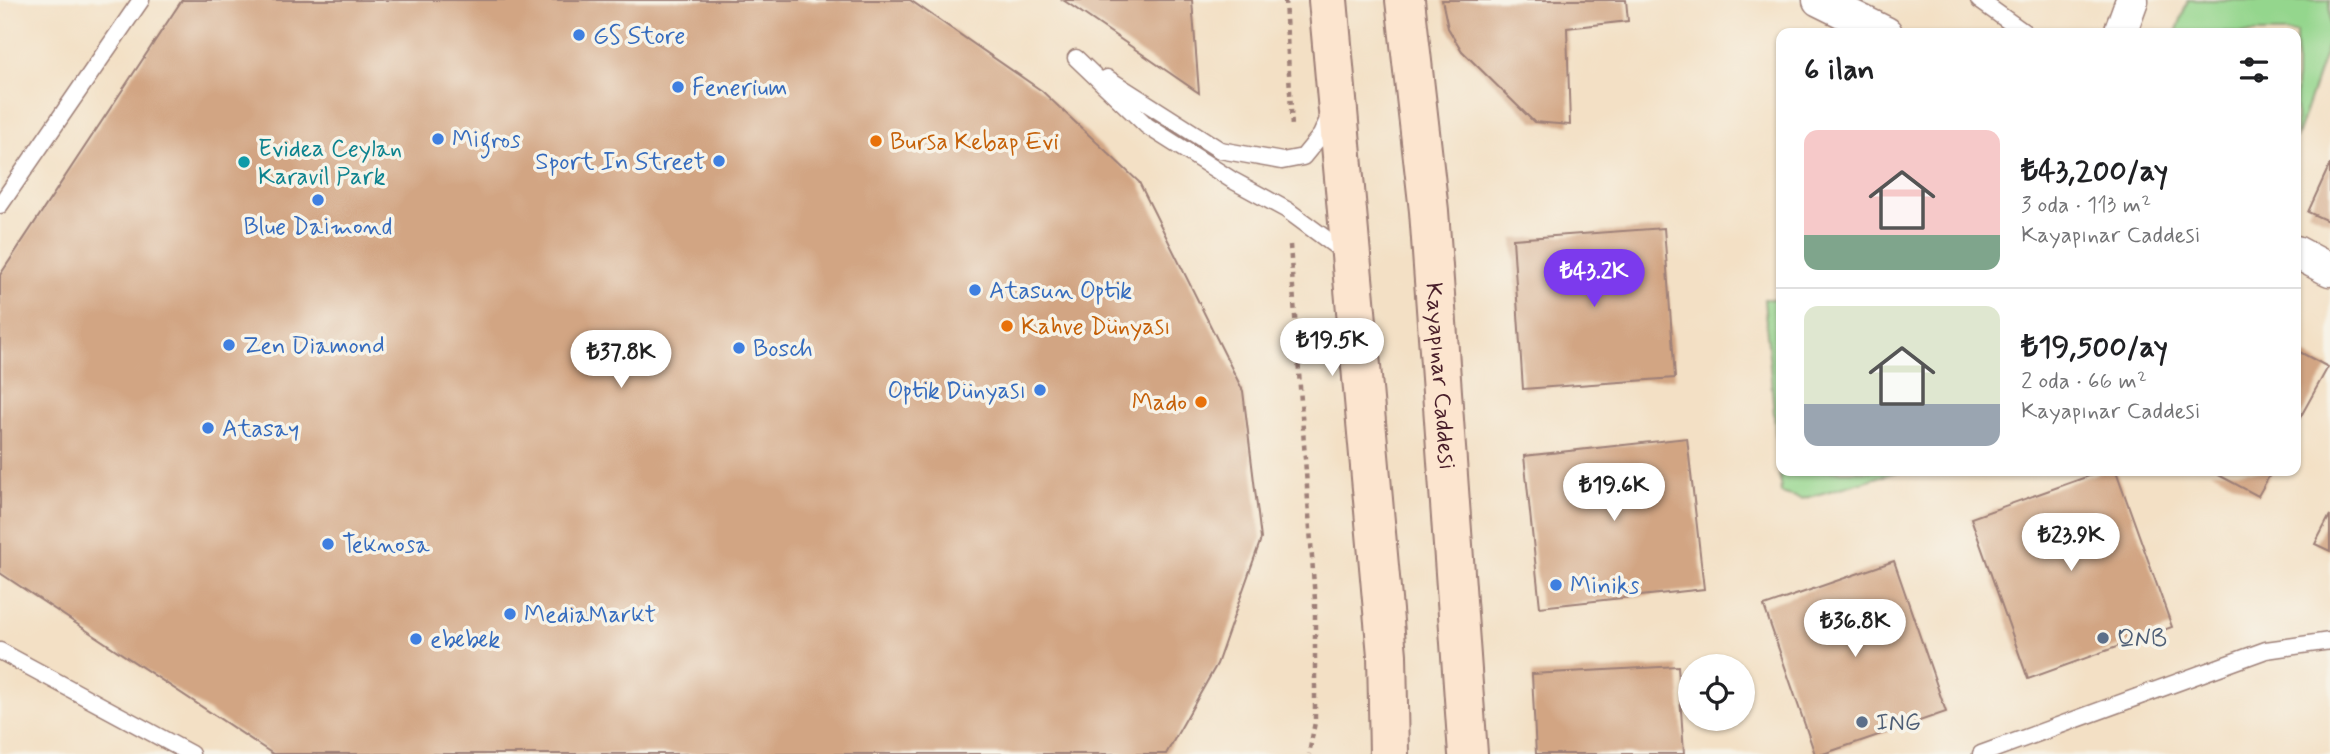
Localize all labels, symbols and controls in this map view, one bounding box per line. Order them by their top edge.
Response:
place label: GS Store [593,21,685,52]
marker: GS Store [571,27,587,43]
text: 6 ilan [1804,51,1875,90]
icon: filters [2235,51,2273,89]
place label: Fenerium [692,73,787,104]
marker: Fenerium [670,79,686,95]
place label: Migros [452,125,521,159]
place label: Bursa Kebap Evi [890,127,1059,158]
marker: Migros [430,131,446,147]
marker: Bursa Kebap Evi [868,133,884,149]
place label: Evidea Ceylan Karavil Park [258,134,402,193]
place label: Sport In Street [535,147,705,178]
text: ₺43,200/ay [2021,152,2168,191]
marker: Sport In Street [711,153,727,169]
marker: Evidea Ceylan Karavil Park [236,154,252,170]
icon: home [1860,158,1944,242]
text: 3 oda · 113 m² [2021,191,2151,221]
marker: Blue Daimond [310,192,326,208]
place label: Blue Daimond [243,212,393,243]
text: Kayapınar Caddesi [2021,221,2201,251]
pin: ₺43.2K [1537,250,1651,309]
text: ₺43.2K [1560,257,1628,287]
place label: Atasun Optik [989,276,1132,307]
marker: Atasun Optik [967,282,983,298]
street label: Kayapınar Caddesi [1417,282,1462,471]
place label: Kahve Dünyası [1021,312,1171,343]
marker: Kahve Dünyası [999,318,1015,334]
pin: ₺19.5K [1275,318,1389,378]
text: ₺19.5K [1296,326,1368,356]
text: ₺19,500/ay [2021,328,2168,367]
pin: ₺37.8K [564,330,678,390]
place label: Zen Diamond [243,331,385,362]
place label: Bosch [753,334,813,365]
icon: home [1860,334,1944,418]
marker: Zen Diamond [221,337,237,353]
text: ₺37.8K [586,338,656,368]
marker: Bosch [731,340,747,356]
text: 2 oda · 66 m² [2021,367,2147,397]
place label: Optik Dünyası [888,376,1026,407]
marker: Optik Dünyası [1032,382,1048,398]
place label: Mado [1132,388,1187,419]
marker: Mado [1193,394,1209,410]
text: Kayapınar Caddesi [2021,397,2201,427]
place label: Atasay [222,414,299,445]
marker: Atasay [200,420,216,436]
pin: ₺19.6K [1557,463,1671,523]
text: ₺19.6K [1579,471,1649,501]
pin: ₺23.9K [2014,514,2128,573]
text: ₺23.9K [2038,521,2104,551]
place label: Teknosa [342,530,430,561]
marker: Teknosa [320,536,336,552]
place label: Miniks [1570,571,1640,602]
marker: Miniks [1548,577,1564,593]
place label: MediaMarkt [524,600,656,631]
pin: ₺36.8K [1798,600,1912,659]
marker: MediaMarkt [502,606,518,622]
text: ₺36.8K [1820,607,1890,637]
place label: QNB [2117,624,2167,655]
place label: ebebek [430,625,500,656]
marker: QNB [2095,630,2111,646]
marker: ebebek [408,631,424,647]
map controls [1678,654,1755,731]
button: locate [1678,654,1755,731]
place label: ING [1876,708,1921,739]
marker: ING [1854,714,1870,730]

